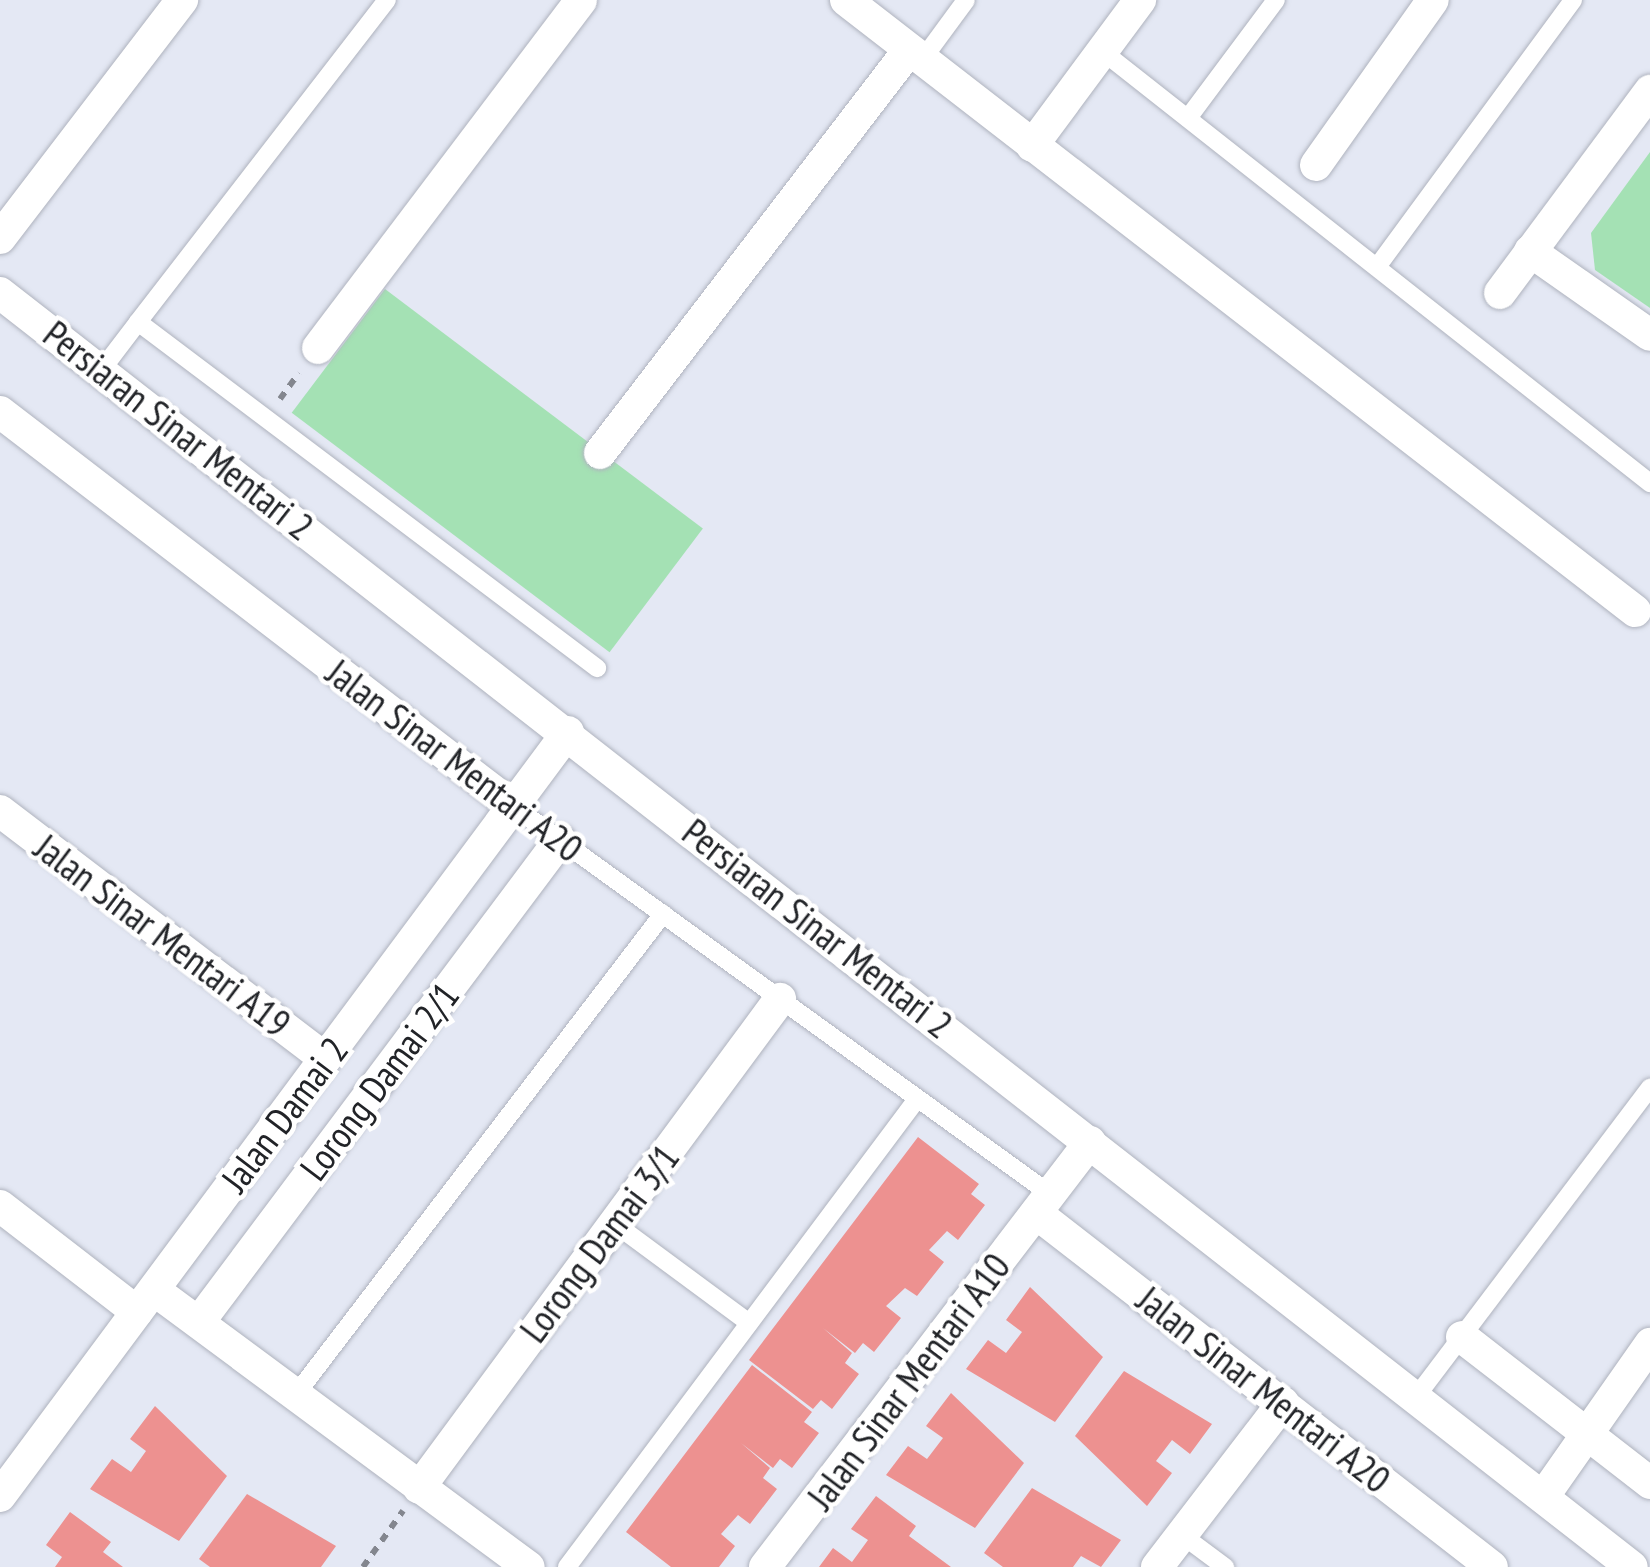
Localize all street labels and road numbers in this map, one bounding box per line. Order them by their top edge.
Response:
street label: Persiaran Sinar Mentari 2 [35,311,323,549]
street label: Jalan Sinar Mentari A20 [318,649,592,871]
street label: Persiaran Sinar Mentari 2 [674,809,962,1047]
street label: Jalan Sinar Mentari A19 [26,824,300,1046]
street label: Lorong Damai 2/1 [290,973,468,1189]
street label: Jalan Damai 2 [211,1028,357,1200]
street label: Lorong Damai 3/1 [510,1135,688,1351]
street label: Jalan Sinar Mentari A10 [797,1244,1019,1518]
street label: Jalan Sinar Mentari A20 [1128,1276,1400,1502]

